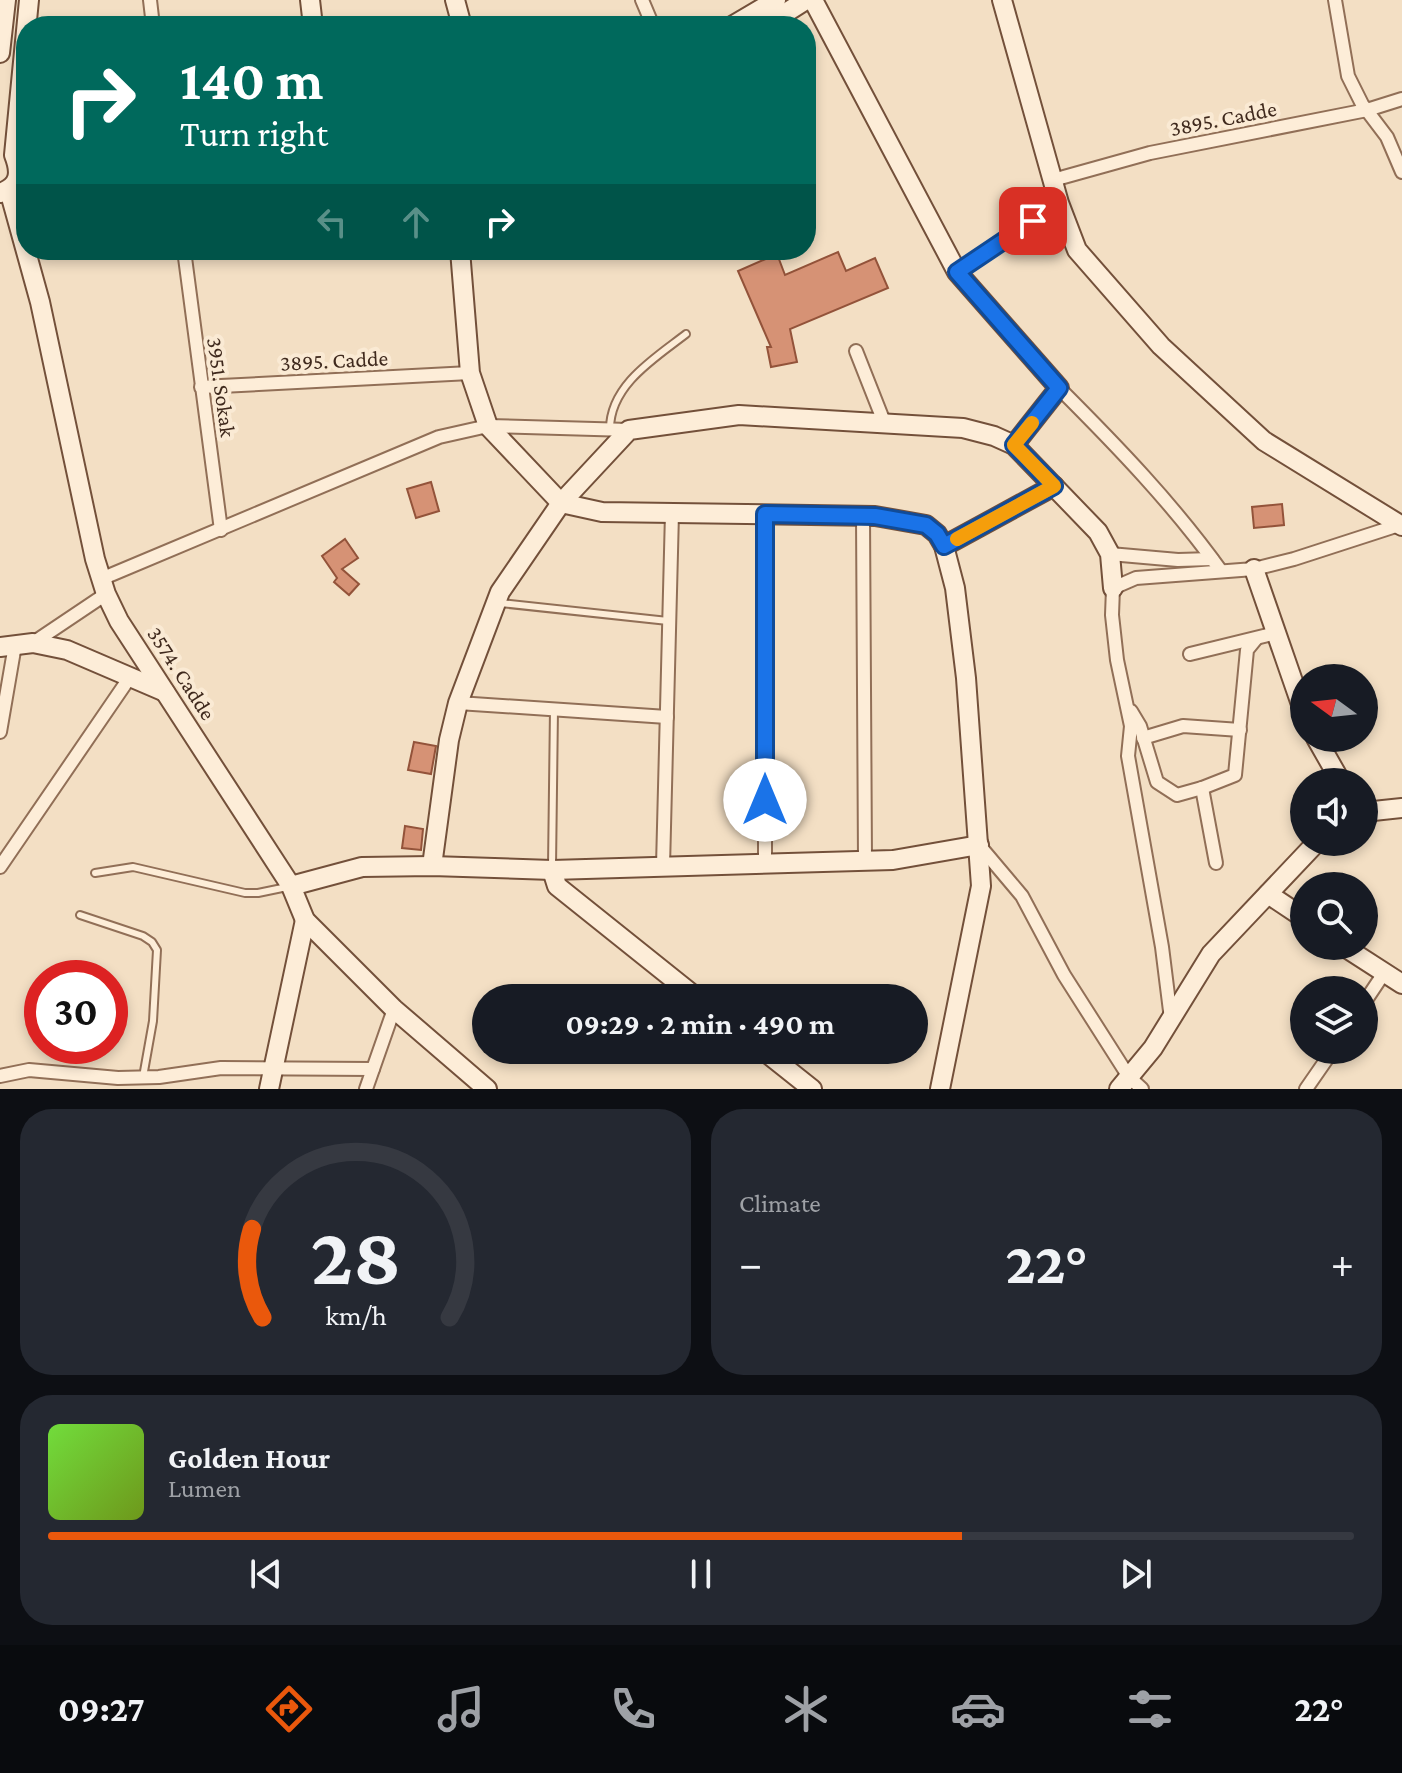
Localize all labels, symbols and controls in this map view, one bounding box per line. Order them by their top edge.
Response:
icon: right [48,48,152,152]
text: 140 m [180,49,323,111]
street label: 3895. Cadde [1168,96,1279,141]
text: Turn right [180,114,328,154]
pin [999,187,1067,255]
icon: arrive [1011,199,1055,243]
icon: left [310,200,354,244]
icon: ahead [394,200,438,244]
icon: right [478,200,522,244]
street label: 3951. Sokak [202,336,241,439]
street label: 3895. Cadde [279,345,389,376]
street label: 3574. Cadde [142,622,221,724]
north arrow [1290,664,1378,752]
map controls [1290,664,1378,1064]
position arrow [723,758,807,842]
button: sound [1290,768,1378,856]
button: search [1290,872,1378,960]
speed limit sign: 30 [24,960,128,1064]
button: layers [1290,976,1378,1064]
text: 09:29 · 2 min · 490 m [565,1007,835,1040]
text: Climate [739,1189,821,1218]
text: 28 [310,1209,401,1302]
text: 22° [1005,1229,1088,1296]
text: − [739,1239,762,1287]
text: + [1331,1239,1354,1287]
text: km/h [325,1299,386,1331]
text: Golden Hour [168,1441,330,1474]
text: Lumen [168,1474,241,1503]
icon: previous [244,1552,288,1596]
icon: pause [679,1552,723,1596]
icon: next [1114,1552,1158,1596]
icon: directions [261,1681,317,1737]
icon: music [433,1681,489,1737]
icon: phone [605,1681,661,1737]
icon: climate [778,1681,834,1737]
icon: car [950,1681,1006,1737]
icon: filters [1122,1681,1178,1737]
text: 09:27 [58,1689,145,1729]
text: 22° [1294,1689,1344,1729]

